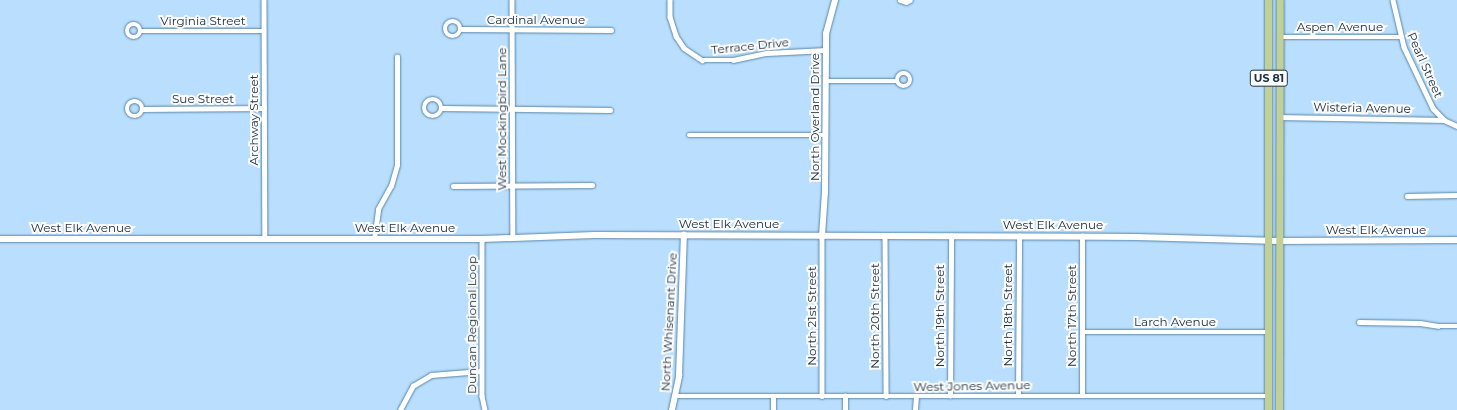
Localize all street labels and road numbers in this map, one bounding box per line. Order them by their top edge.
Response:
street label: Cardinal Avenue [487,13,585,27]
street label: Virginia Street [160,14,246,28]
street label: Aspen Avenue [1297,20,1383,34]
street label: Pearl Street [1404,30,1446,100]
street label: Terrace Drive [710,35,790,57]
street label: West Mockingbird Lane [495,48,509,190]
street label: North Overland Drive [808,53,822,181]
road number: US 81 [1249,69,1289,87]
street label: Archway Street [247,74,261,166]
street label: Sue Street [172,92,234,106]
street label: Wisteria Avenue [1313,100,1411,116]
street label: West Elk Avenue [679,217,779,231]
street label: West Elk Avenue [1003,218,1103,232]
street label: West Elk Avenue [31,221,131,235]
street label: West Elk Avenue [355,221,455,235]
street label: West Elk Avenue [1326,223,1426,237]
street label: North Whisenant Drive [658,252,680,392]
street label: Duncan Regional Loop [465,256,479,394]
street label: North 20th Street [868,263,882,369]
street label: North 18th Street [1001,264,1015,366]
street label: North 19th Street [933,265,947,367]
street label: North 17th Street [1065,265,1079,367]
street label: North 21st Street [805,266,819,366]
street label: Larch Avenue [1134,315,1216,329]
street label: West Jones Avenue [913,378,1031,394]

